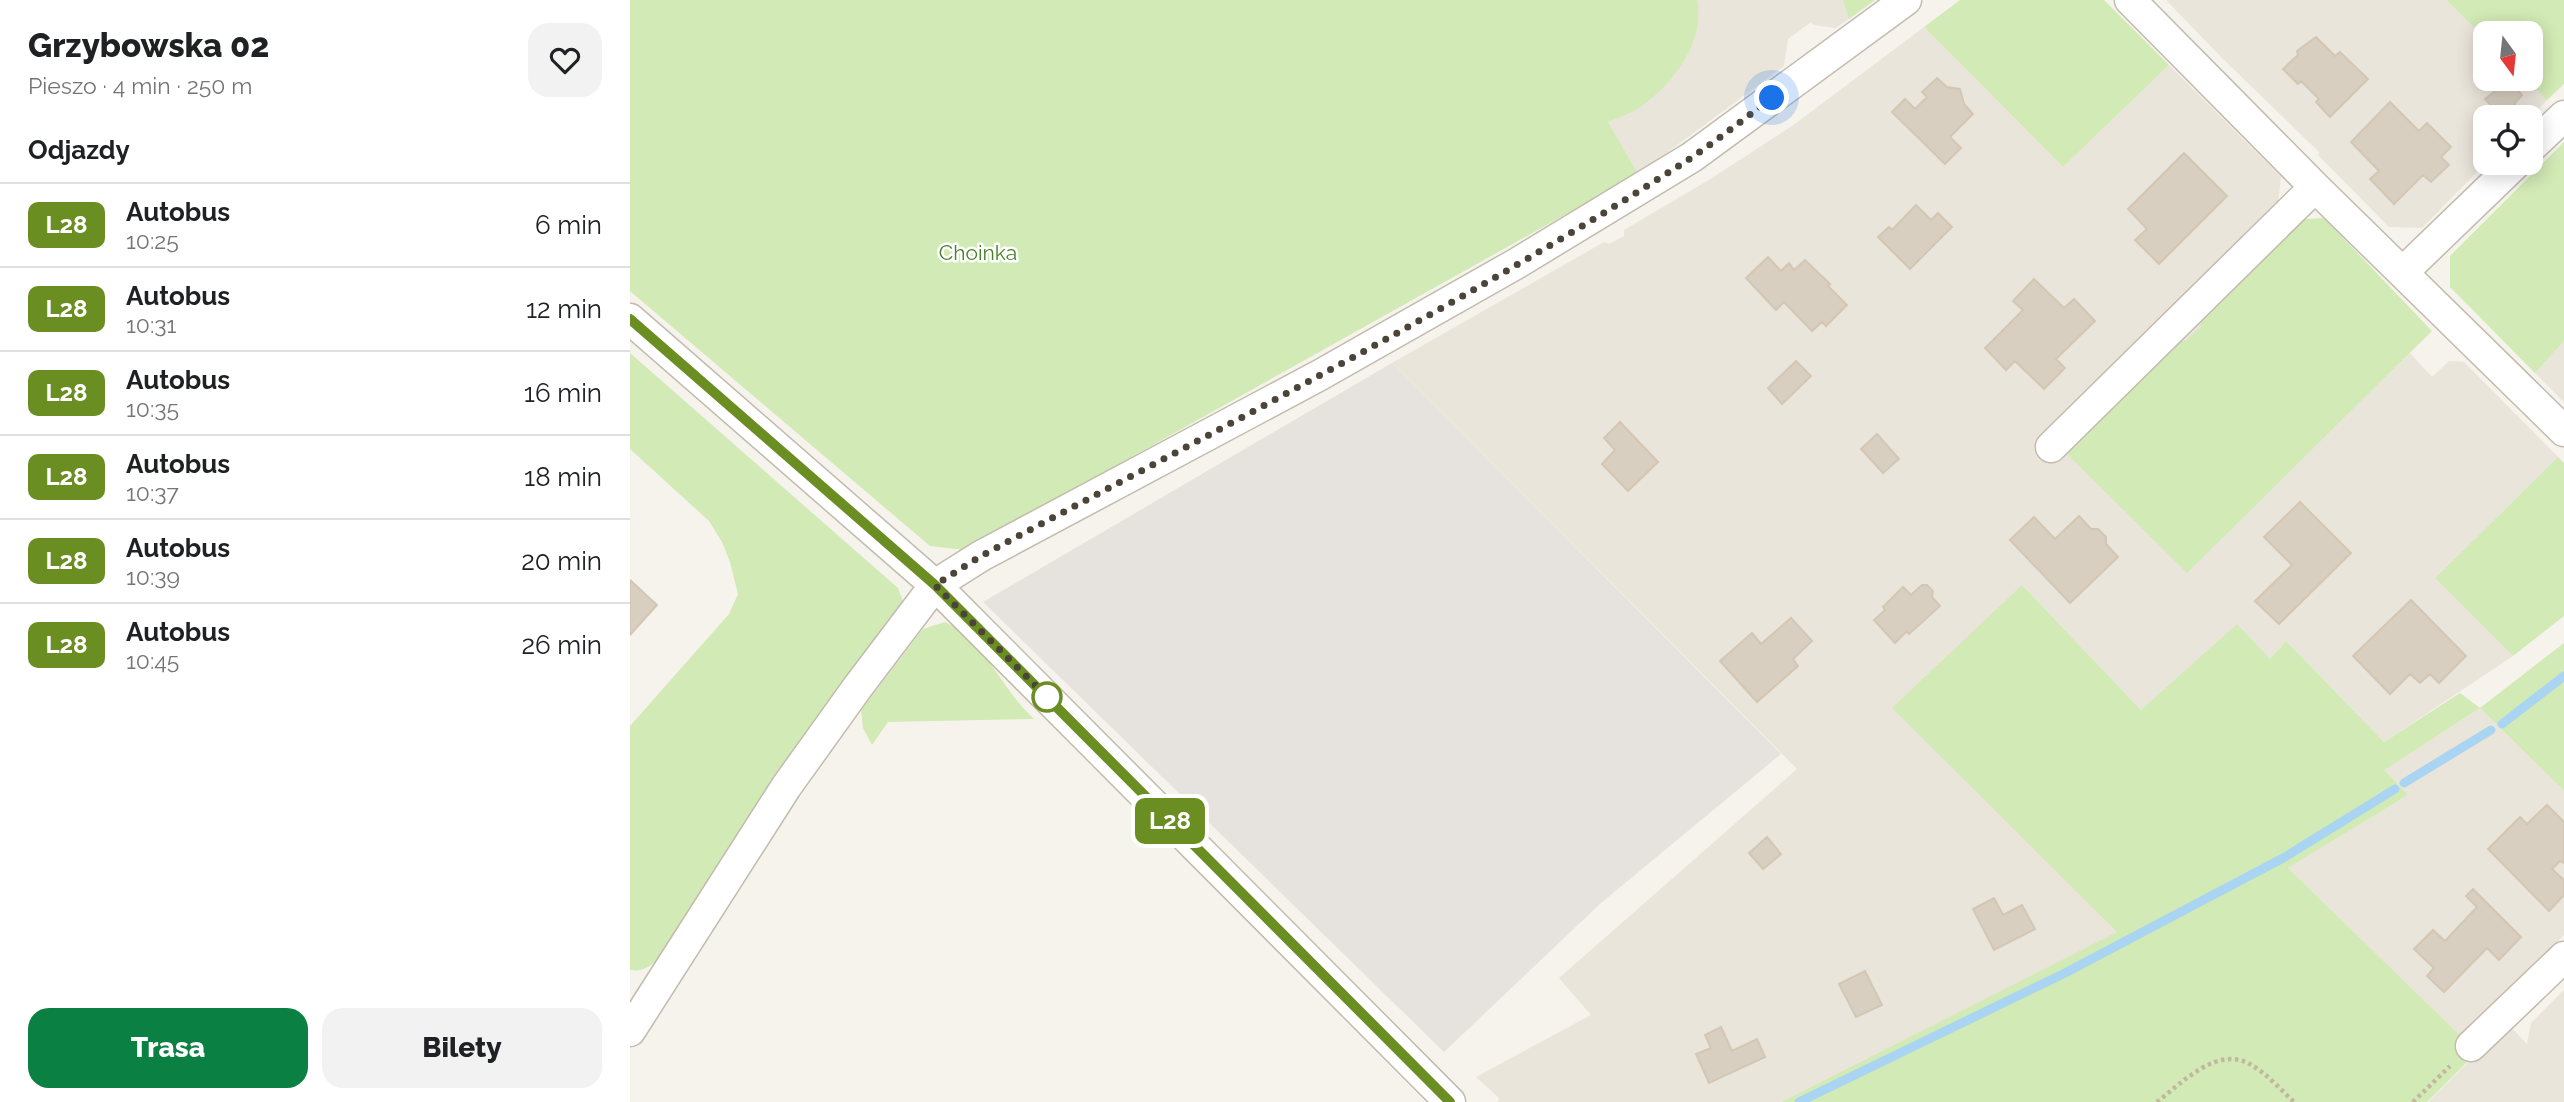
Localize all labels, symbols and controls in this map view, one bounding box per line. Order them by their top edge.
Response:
north arrow [2473,21,2543,91]
map controls [2473,21,2543,175]
button: heart [528,23,602,97]
text: Grzybowska 02 [28,26,269,65]
text: Pieszo · 4 min · 250 m [28,72,252,99]
your location [1754,80,1789,115]
button: locate [2473,105,2543,175]
text: Odjazdy [28,135,130,165]
text: Autobus [126,197,230,227]
text: L28 [45,210,88,239]
text: 6 min [535,210,602,240]
text: 10:25 [126,227,179,254]
park label: Choinka [939,240,1017,265]
text: Autobus [126,281,230,311]
text: L28 [45,294,88,323]
text: 12 min [526,294,602,324]
text: 10:31 [126,311,176,338]
text: Autobus [126,365,230,395]
text: L28 [45,378,88,407]
text: 16 min [524,378,602,408]
text: 10:35 [126,395,179,422]
text: Autobus [126,449,230,479]
text: L28 [45,462,88,491]
text: 18 min [524,462,602,492]
text: 10:37 [126,479,179,506]
text: Autobus [126,533,230,563]
text: L28 [45,546,88,575]
text: 20 min [521,546,602,576]
text: 10:39 [126,563,180,590]
text: Autobus [126,617,230,647]
text: L28 [45,630,88,659]
text: 26 min [521,630,602,660]
text: 10:45 [126,647,179,674]
unlabelled marker [1032,682,1062,712]
line badge: L28 [1130,798,1210,844]
text: L28 [1149,806,1191,835]
button: Trasa [28,1008,308,1088]
button: Bilety [322,1008,602,1088]

